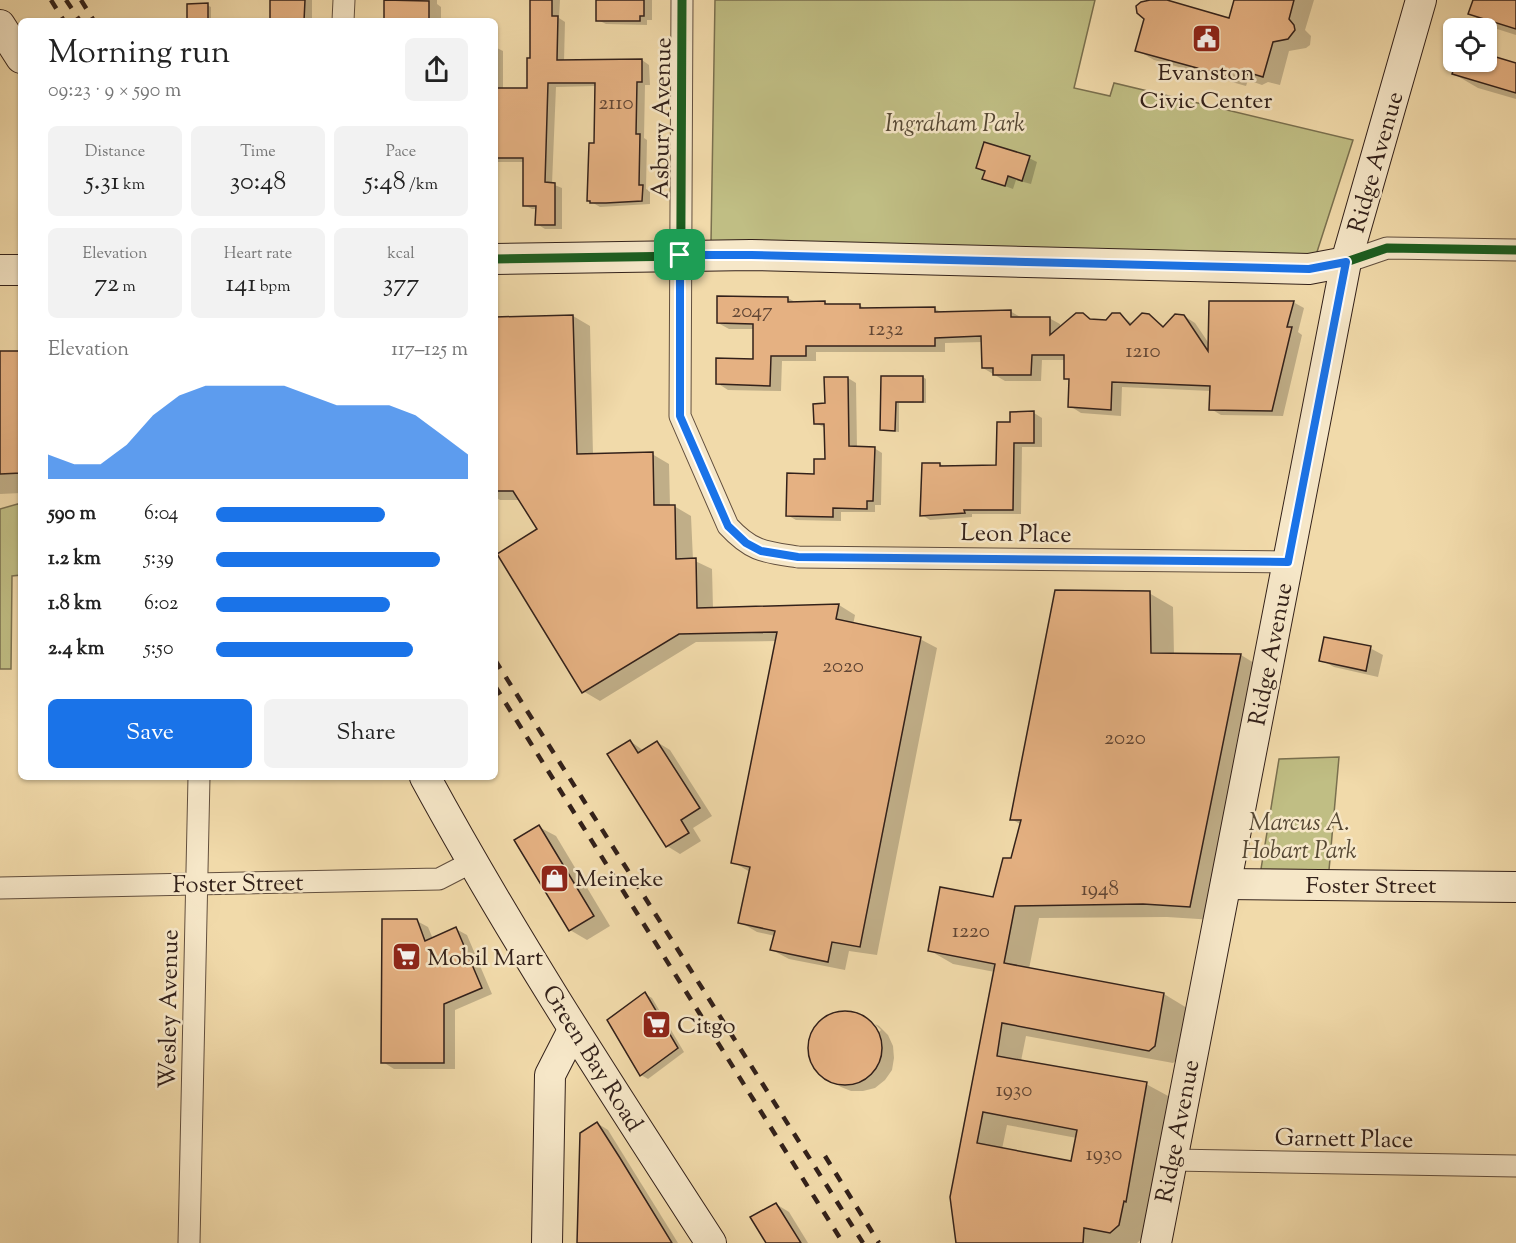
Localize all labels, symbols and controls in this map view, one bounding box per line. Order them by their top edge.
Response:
map controls [1443,18,1497,72]
button: locate [1443,18,1497,72]
public building icon: Evanston Civic Center [1190,23,1222,55]
text: Morning run [48,30,230,78]
street label: Asbury Avenue [645,37,681,199]
button: share [405,38,468,101]
place label: Evanston Civic Center [1139,57,1273,119]
text: 09:23 · 9 × 590 m [48,77,181,106]
street label: Ridge Avenue [1341,88,1413,237]
house number: 2110 [598,89,634,119]
park label: Ingraham Park [885,108,1025,142]
text: Distance [85,141,145,164]
text: Time [240,141,276,164]
text: Pace [386,141,416,164]
text: 5.31 [85,164,120,201]
text: 30:48 [230,164,286,201]
text: 5:48 [364,164,406,201]
text: km [120,174,145,197]
text: /km [406,174,438,197]
pin [654,229,705,280]
icon: arrive [663,238,696,271]
text: Elevation [83,243,147,266]
text: Heart rate [224,243,292,266]
text: kcal [387,243,415,266]
text: 72 [94,266,119,303]
text: 141 [226,266,256,303]
text: 377 [383,266,419,303]
text: m [119,276,136,299]
text: bpm [256,276,290,299]
house number: 2047 [731,297,773,327]
house number: 1232 [868,315,904,345]
text: Elevation [48,336,129,365]
text: 117–125 m [391,336,468,365]
house number: 1210 [1125,337,1161,367]
text: 590 m [48,500,96,529]
text: 6:04 [144,500,178,529]
street label: Leon Place [960,517,1072,553]
text: 1.2 km [48,545,101,574]
text: 5:39 [144,545,174,574]
street label: Ridge Avenue [1241,580,1303,729]
text: 1.8 km [48,590,102,619]
text: 6:02 [144,590,178,619]
text: 2.4 km [48,635,104,664]
text: 5:50 [144,635,173,664]
house number: 2020 [822,652,864,682]
button: Save [48,699,252,768]
button: Share [264,699,468,768]
house number: 2020 [1104,724,1146,754]
park label: Marcus A. Hobart Park [1241,807,1357,869]
shop icon: Meineke [538,862,570,894]
place label: Meineke [575,863,664,897]
street label: Foster Street [172,867,304,903]
street label: Foster Street [1306,870,1436,904]
house number: 1948 [1081,875,1119,905]
house number: 1220 [952,917,990,947]
street label: Wesley Avenue [152,929,188,1089]
supermarket icon: Mobil Mart [390,941,422,973]
place label: Mobil Mart [427,942,543,976]
street label: Green Bay Road [533,979,650,1139]
supermarket icon: Citgo [640,1009,672,1041]
place label: Citgo [677,1010,736,1044]
street label: Ridge Avenue [1148,1057,1210,1206]
house number: 1930 [996,1076,1032,1106]
street label: Garnett Place [1274,1122,1414,1158]
house number: 1930 [1086,1140,1122,1170]

